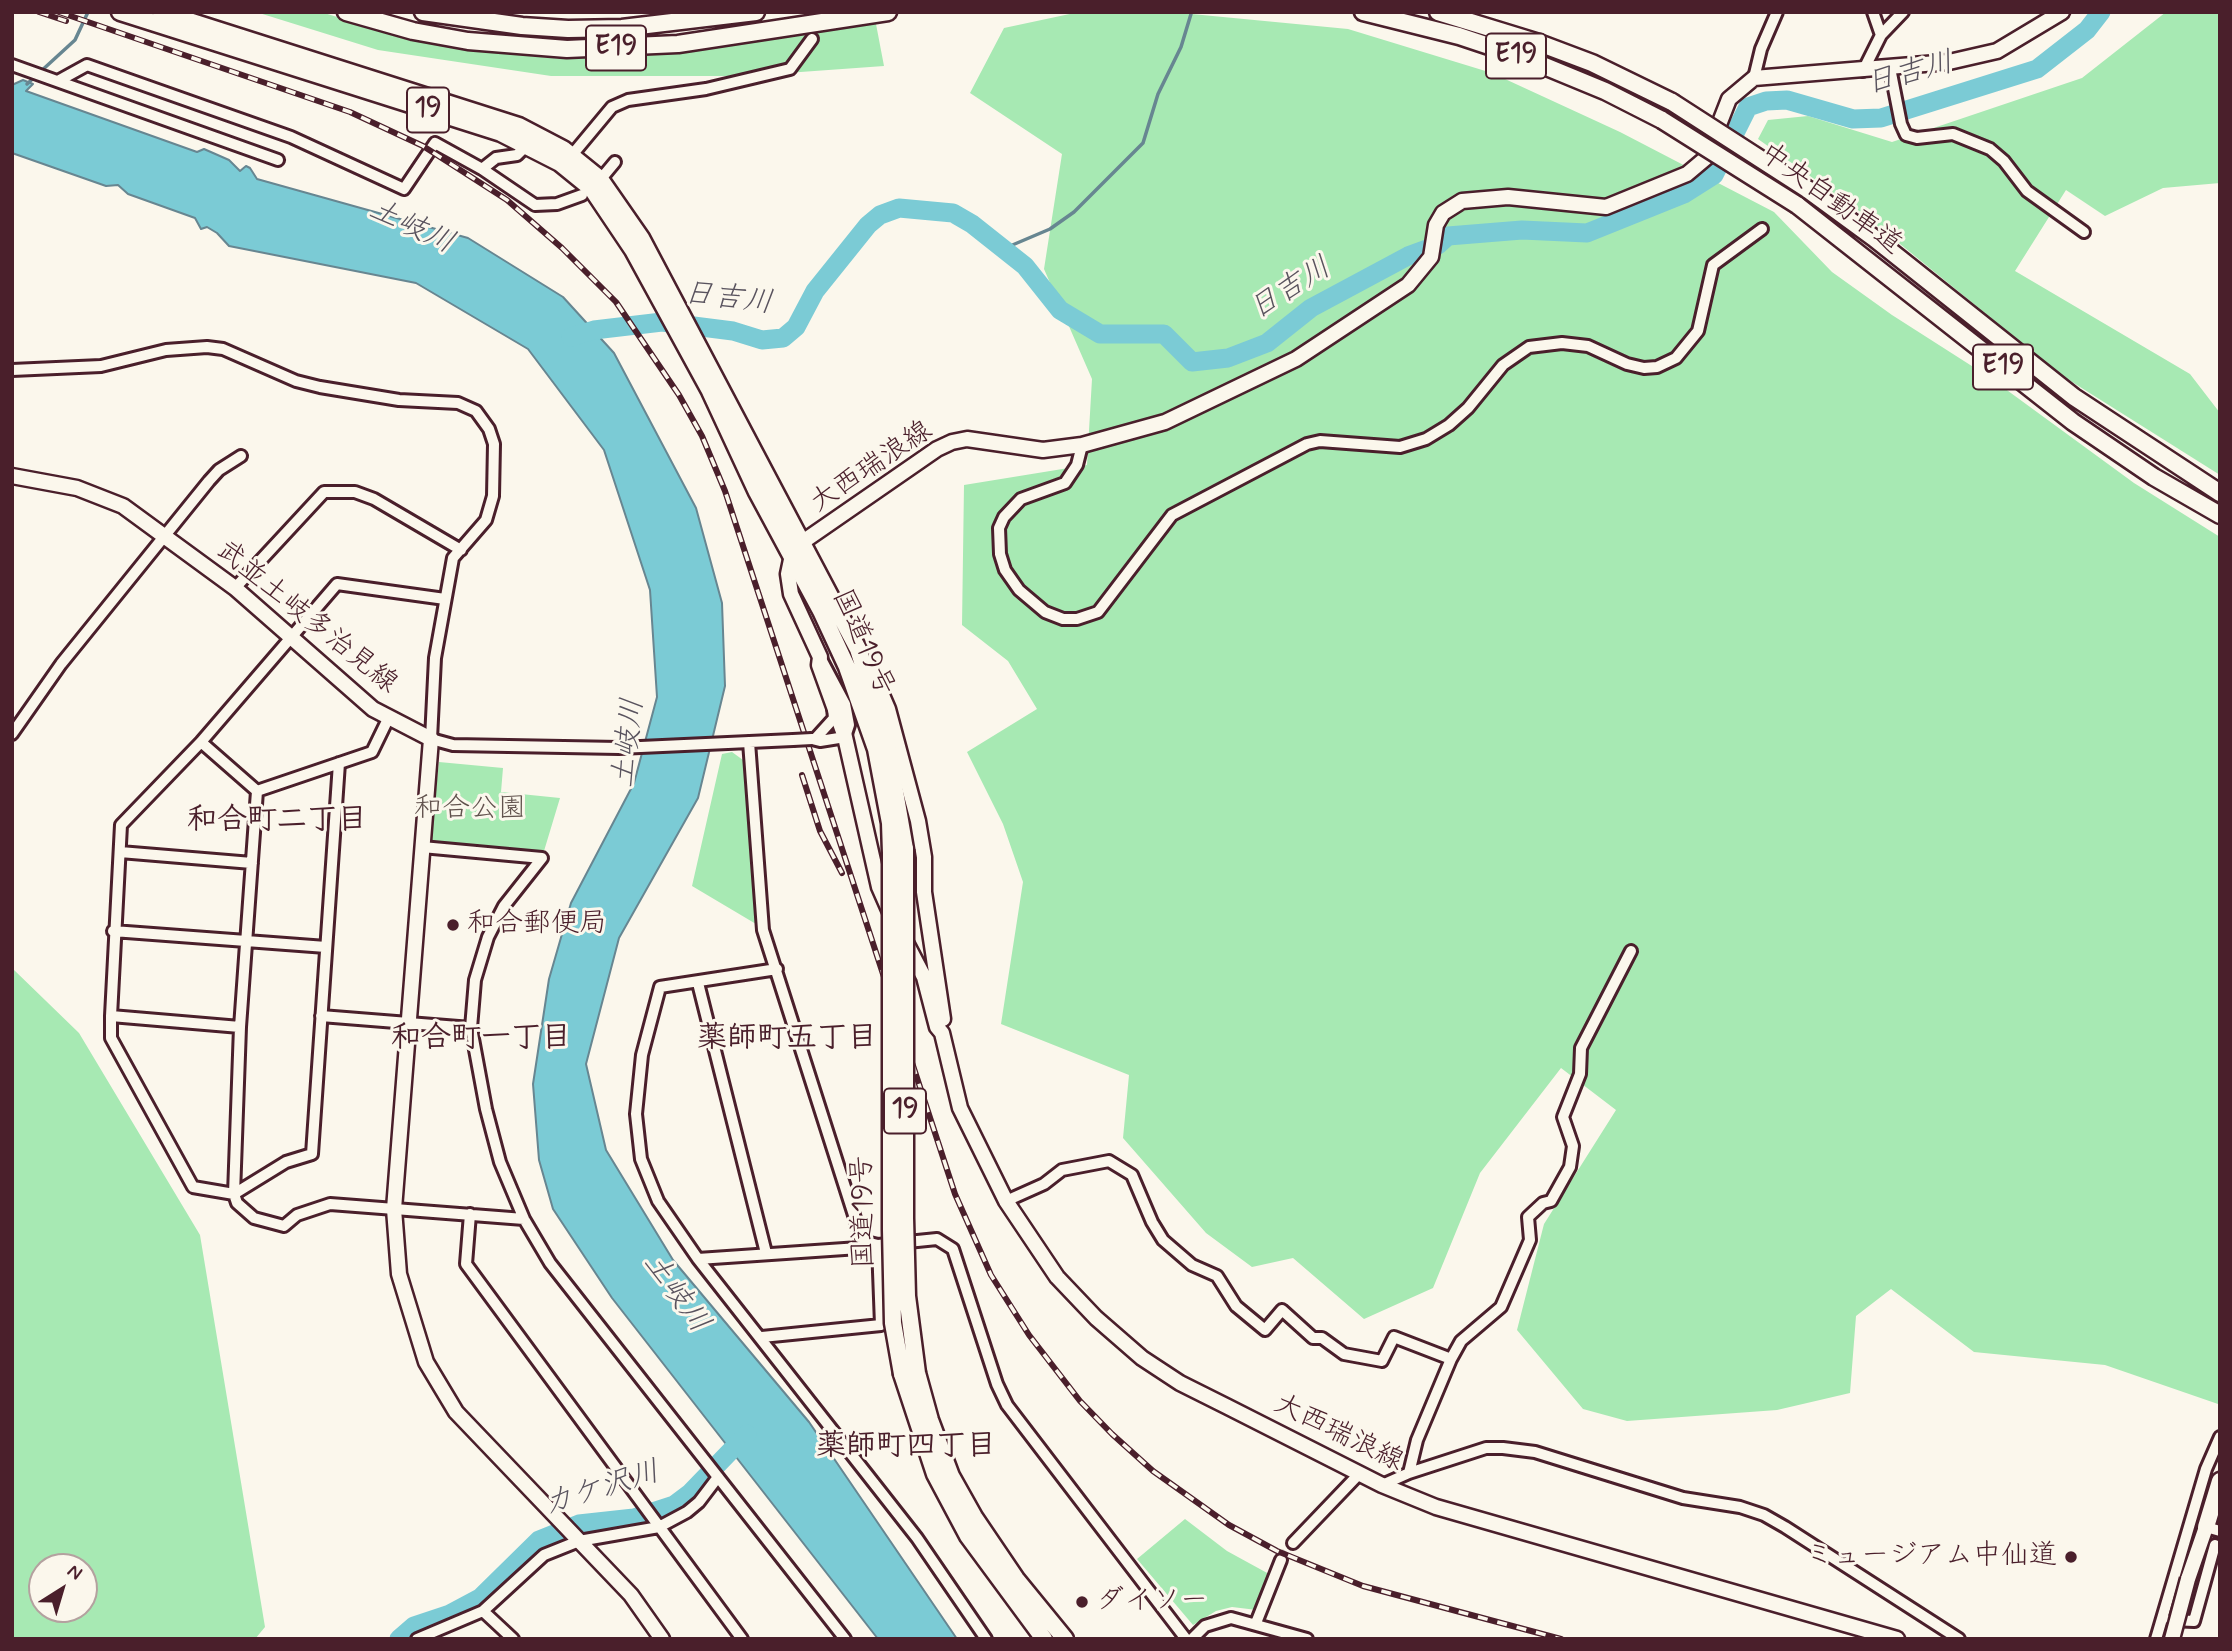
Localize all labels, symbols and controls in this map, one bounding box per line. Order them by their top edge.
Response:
road number: E19 [586,25,646,70]
road number: E19 [1486,34,1546,78]
water label: 日吉川 [1862,46,1958,104]
road number: 19 [407,88,449,132]
street label: 中央自動車道 [1752,137,1908,263]
water label: 土岐川 [363,193,459,263]
water label: 日吉川 [1243,251,1339,329]
water label: 日吉川 [681,277,775,323]
road number: E19 [1973,344,2033,390]
street label: 大西瑞浪線 [805,415,939,521]
street label: 武並土岐多治見線 [208,534,404,702]
street label: 国道19号 [824,584,900,702]
water label: 土岐川 [607,696,653,790]
park label: 和合公園 [414,793,526,827]
district label: 和合町二丁目 [187,804,367,840]
place label: 和合郵便局 [467,908,607,942]
marker: 和合郵便局 [445,917,461,933]
district label: 和合町一丁目 [391,1022,571,1058]
district label: 薬師町五丁目 [697,1022,877,1058]
road number: 19 [884,1088,926,1134]
street label: 国道19号 [847,1155,883,1269]
water label: 土岐川 [634,1247,716,1341]
street label: 大西瑞浪線 [1268,1388,1408,1480]
district label: 薬師町四丁目 [816,1430,996,1466]
water label: カケ沢川 [539,1455,665,1525]
place label: ミュージアム中仙道 [1805,1540,2057,1574]
marker: ミュージアム中仙道 [2063,1549,2079,1565]
north arrow [28,1553,98,1623]
text: N [62,1559,87,1586]
place label: ダイソー [1096,1585,1208,1619]
marker: ダイソー [1074,1594,1090,1610]

